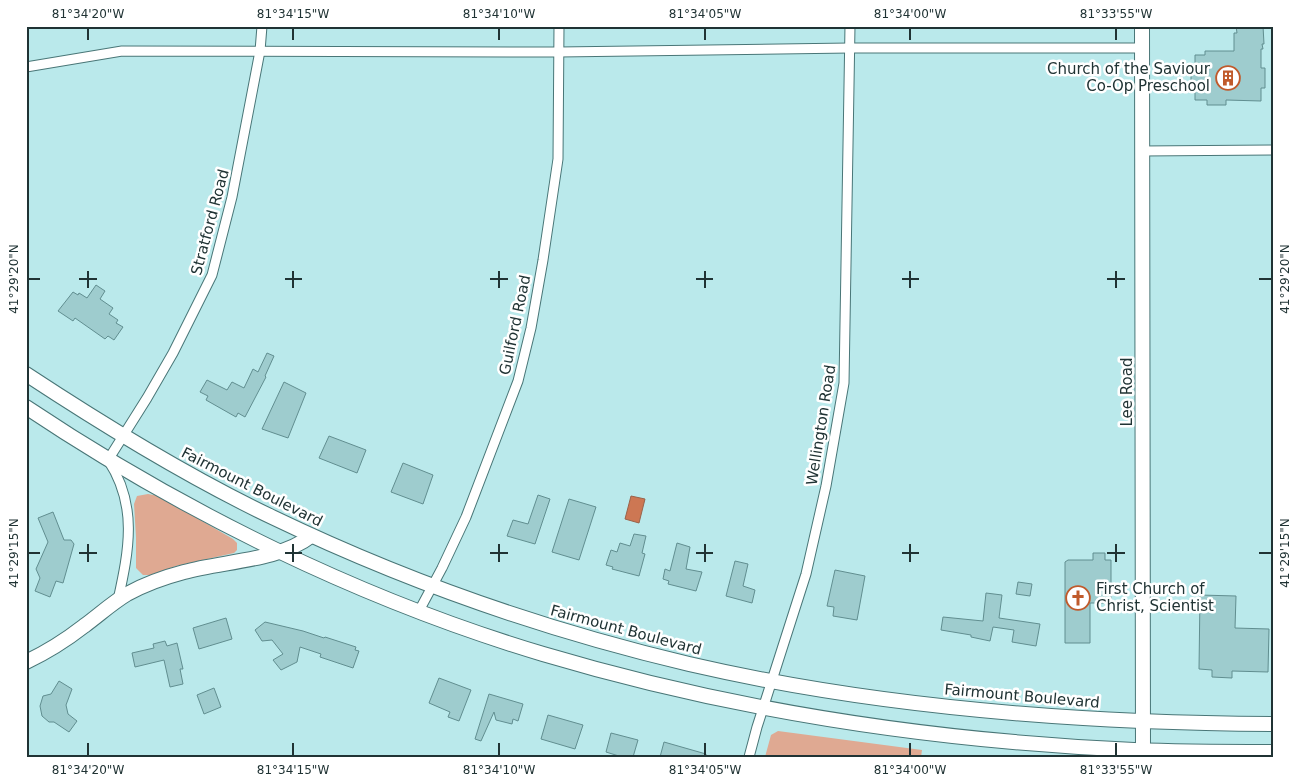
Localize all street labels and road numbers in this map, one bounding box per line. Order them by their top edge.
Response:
street label: Stratford Road [187,167,233,277]
street label: Guilford Road [496,273,534,377]
street label: Lee Road [1118,358,1136,426]
street label: Wellington Road [803,363,839,487]
street label: Fairmount Boulevard [178,444,326,530]
street label: Fairmount Boulevard [548,601,704,659]
street label: Fairmount Boulevard [944,680,1100,712]

